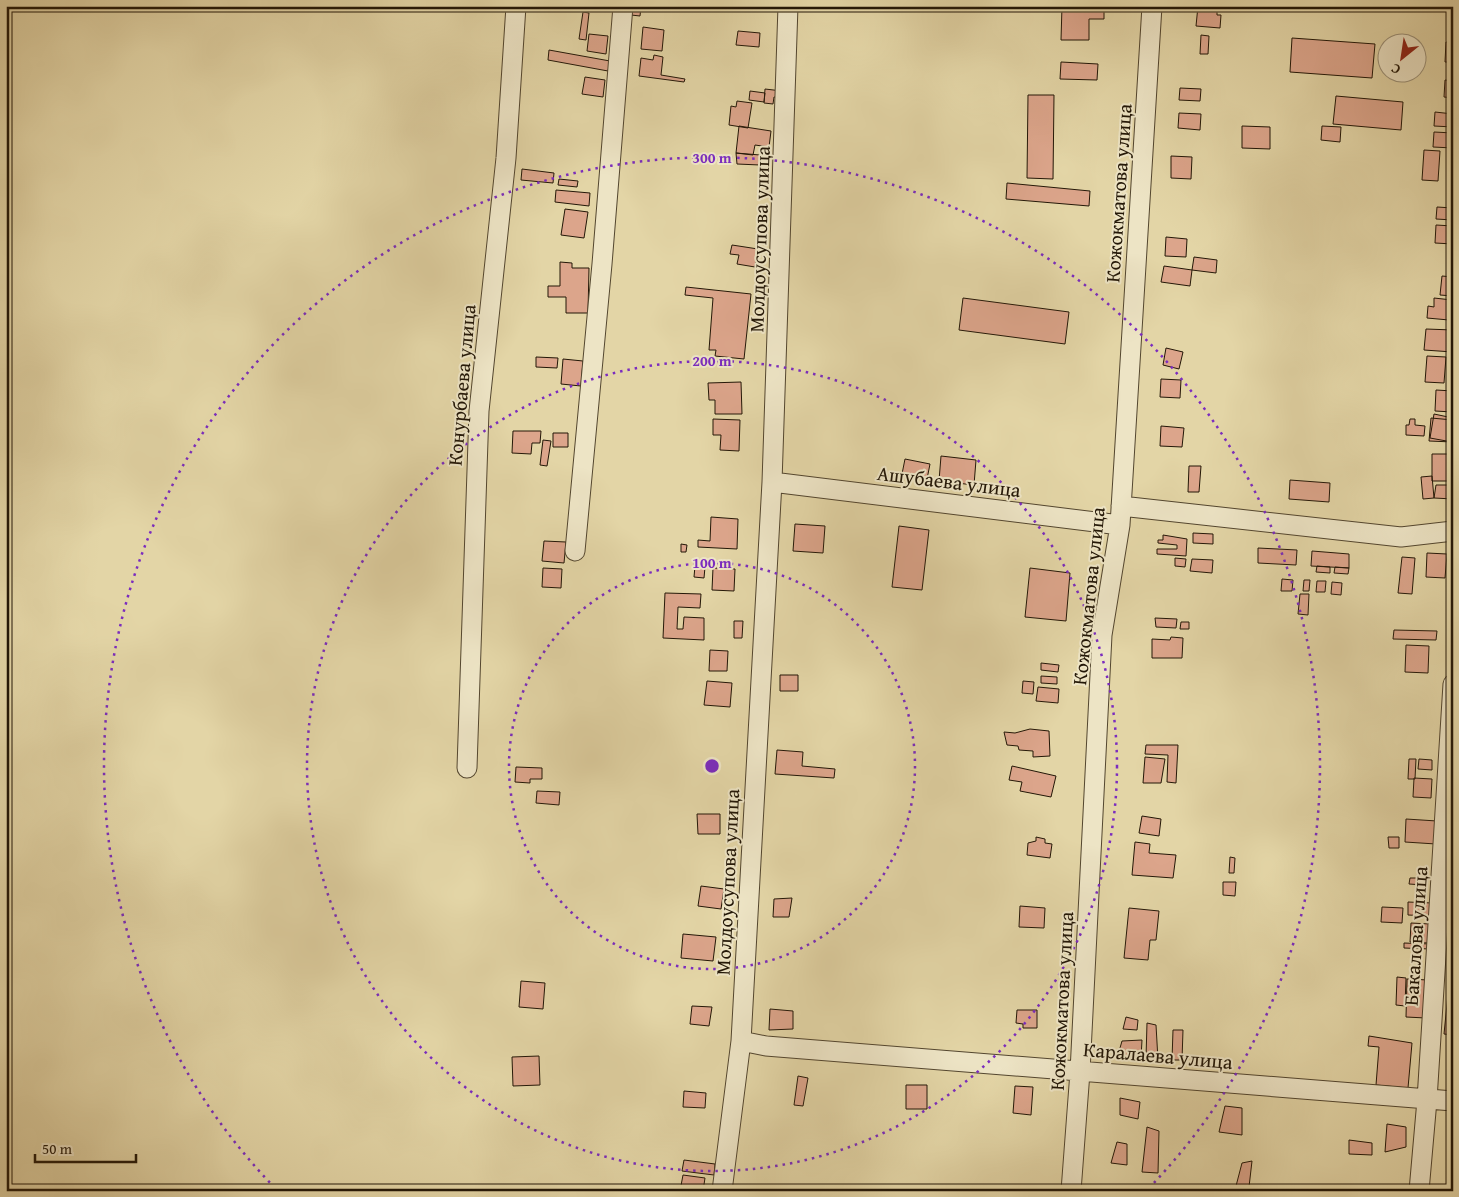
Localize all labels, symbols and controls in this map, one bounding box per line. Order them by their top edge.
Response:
north arrow [1376,32,1426,82]
text: С [1387,59,1404,80]
street label: Кожокматова улица [1097,102,1139,283]
street label: Молдоусупова улица [741,145,777,333]
text: 300 m [692,147,732,168]
street label: Конурбаева улица [440,303,483,467]
text: 200 m [692,350,732,371]
street label: Ашубаева улица [876,458,1023,504]
street label: Кожокматова улица [1064,505,1112,687]
text: 100 m [692,552,732,573]
centre of rings [703,757,721,775]
street label: Молдоусупова улица [708,788,746,976]
street label: Бакалова улица [1396,865,1434,1007]
street label: Кожокматова улица [1042,910,1080,1091]
street label: Каралаева улица [1082,1034,1234,1076]
scale bar [35,1132,136,1164]
text: 50 m [42,1138,73,1159]

